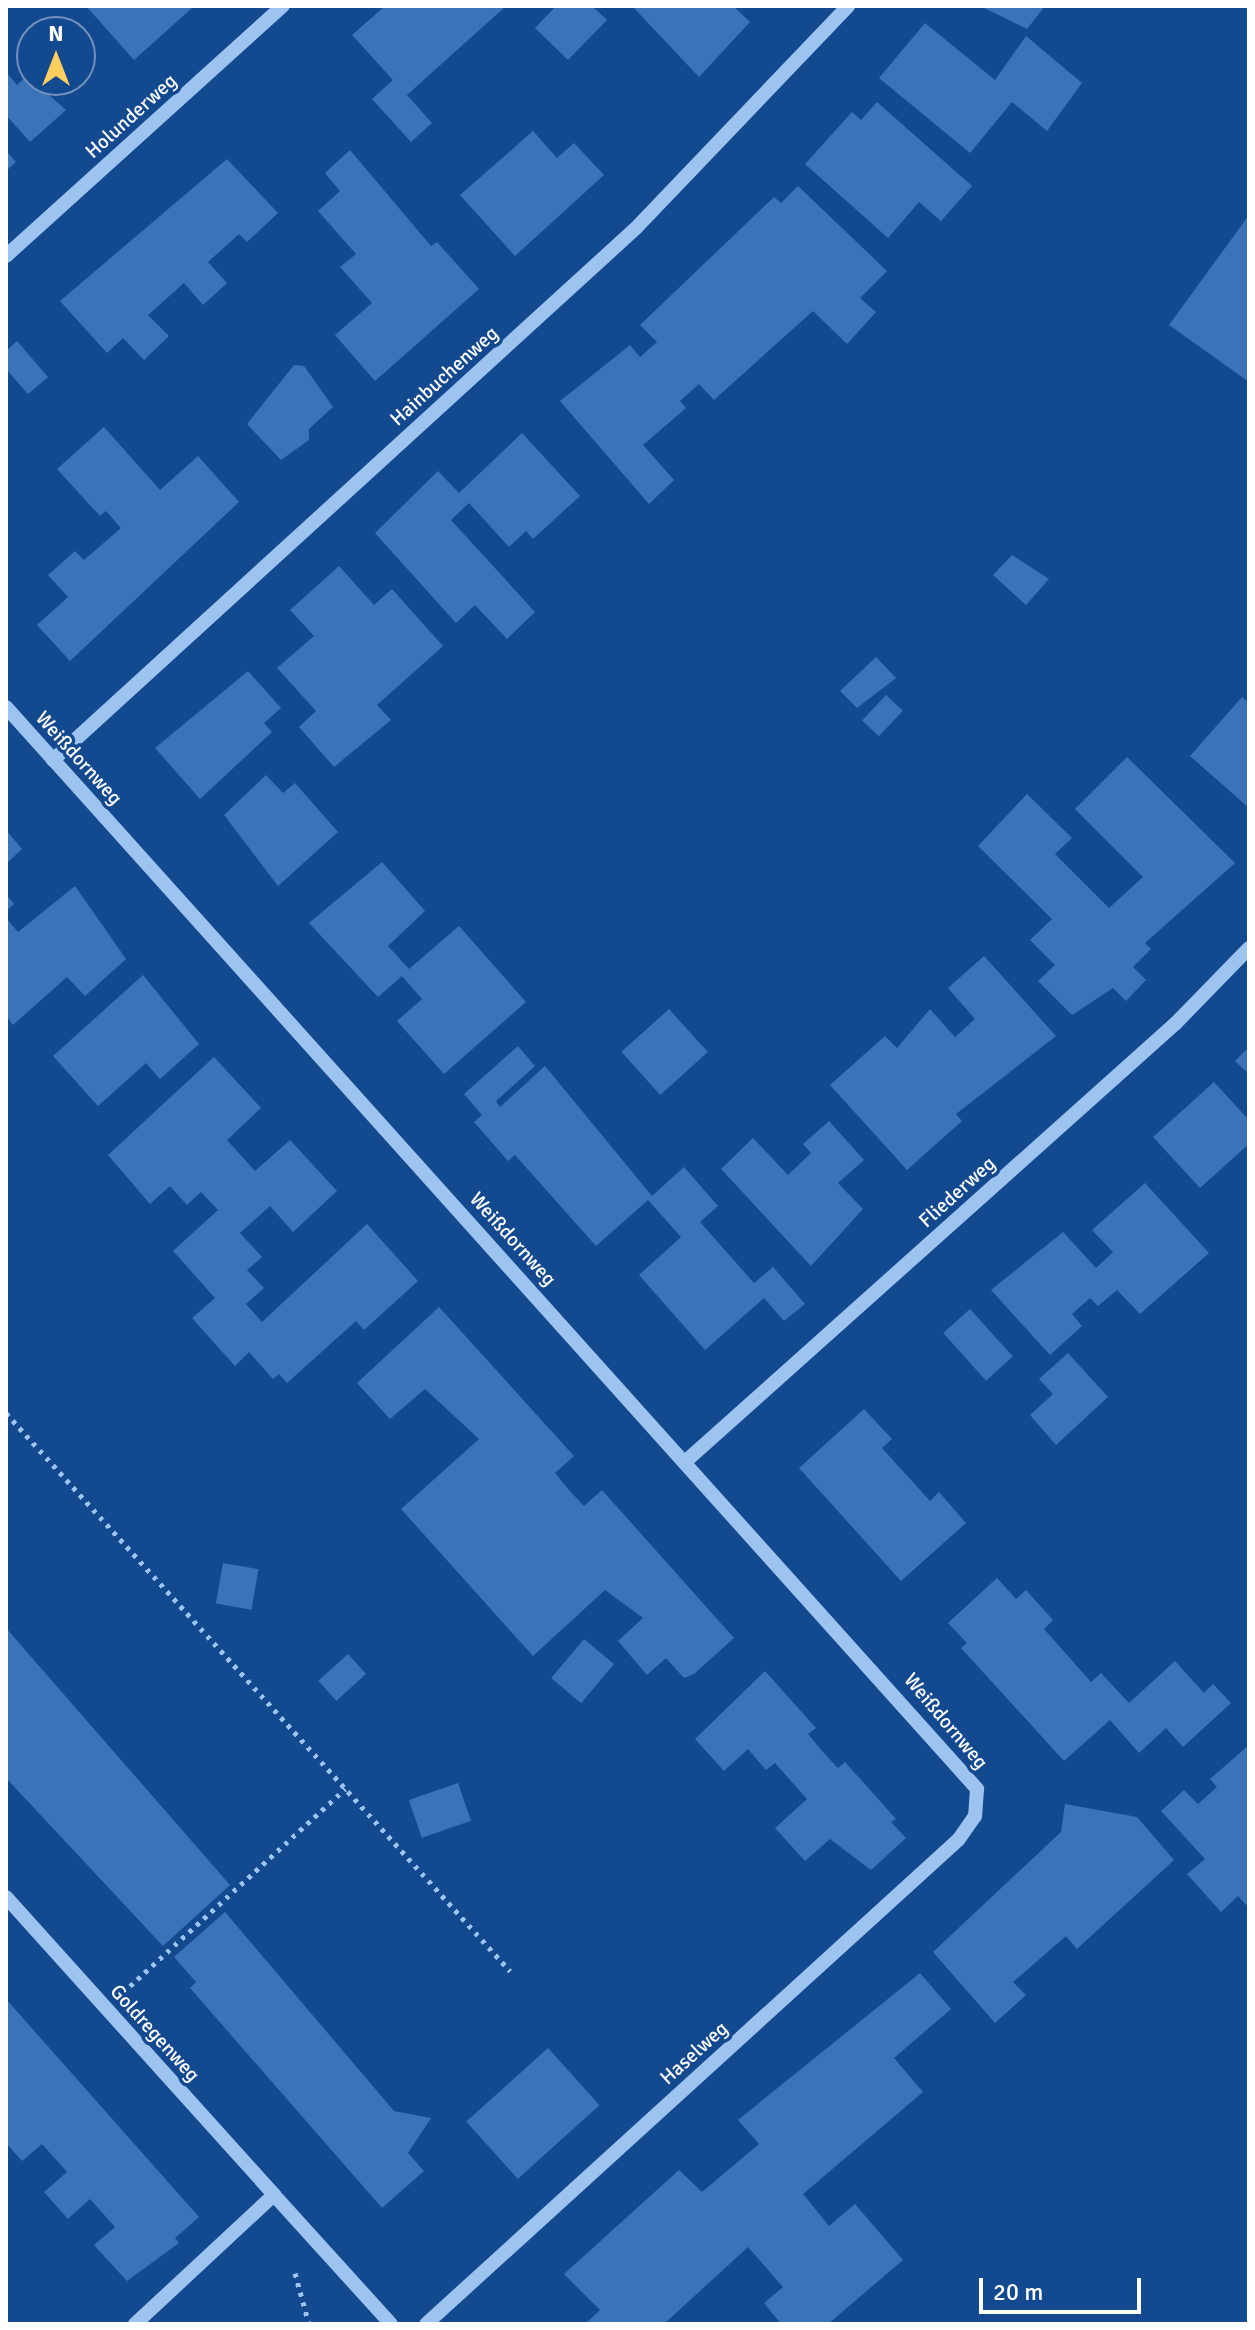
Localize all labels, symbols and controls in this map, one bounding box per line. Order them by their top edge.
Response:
north arrow [16,16,96,96]
text: N [48,20,64,47]
street label: Holunderweg [80,69,182,163]
street label: Hainbuchenweg [385,321,503,431]
street label: Weißdornweg [31,706,127,810]
street label: Fliederweg [914,1151,1000,1233]
street label: Weißdornweg [465,1187,561,1291]
street label: Weißdornweg [899,1668,993,1774]
street label: Goldregenweg [105,1979,205,2087]
street label: Haselweg [655,2016,733,2090]
scale bar [983,2262,1145,2312]
text: 20 m [993,2277,1043,2307]

